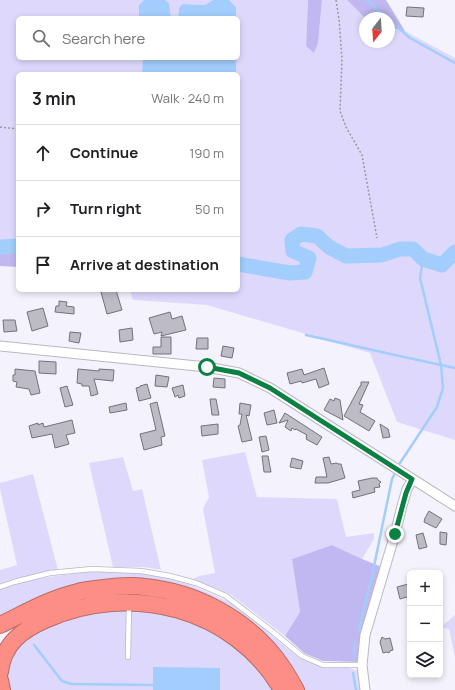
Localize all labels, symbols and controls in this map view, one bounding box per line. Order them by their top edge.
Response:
north arrow [359,12,395,48]
search box [16,16,240,60]
icon: search [30,27,52,49]
text: Search here [62,28,145,49]
text: 3 min [32,87,76,110]
text: Walk · 240 m [151,89,224,107]
icon: ahead [32,142,54,164]
text: Continue [70,142,138,163]
text: 190 m [189,144,224,162]
icon: right [32,198,54,220]
text: Turn right [70,198,141,219]
text: 50 m [195,200,224,218]
icon: arrive [32,254,54,276]
text: Arrive at destination [70,254,219,275]
route start [198,358,216,376]
route end [386,525,404,543]
map controls [407,570,443,678]
button: + [407,570,443,606]
button: − [407,606,443,642]
button: layers [407,642,443,678]

